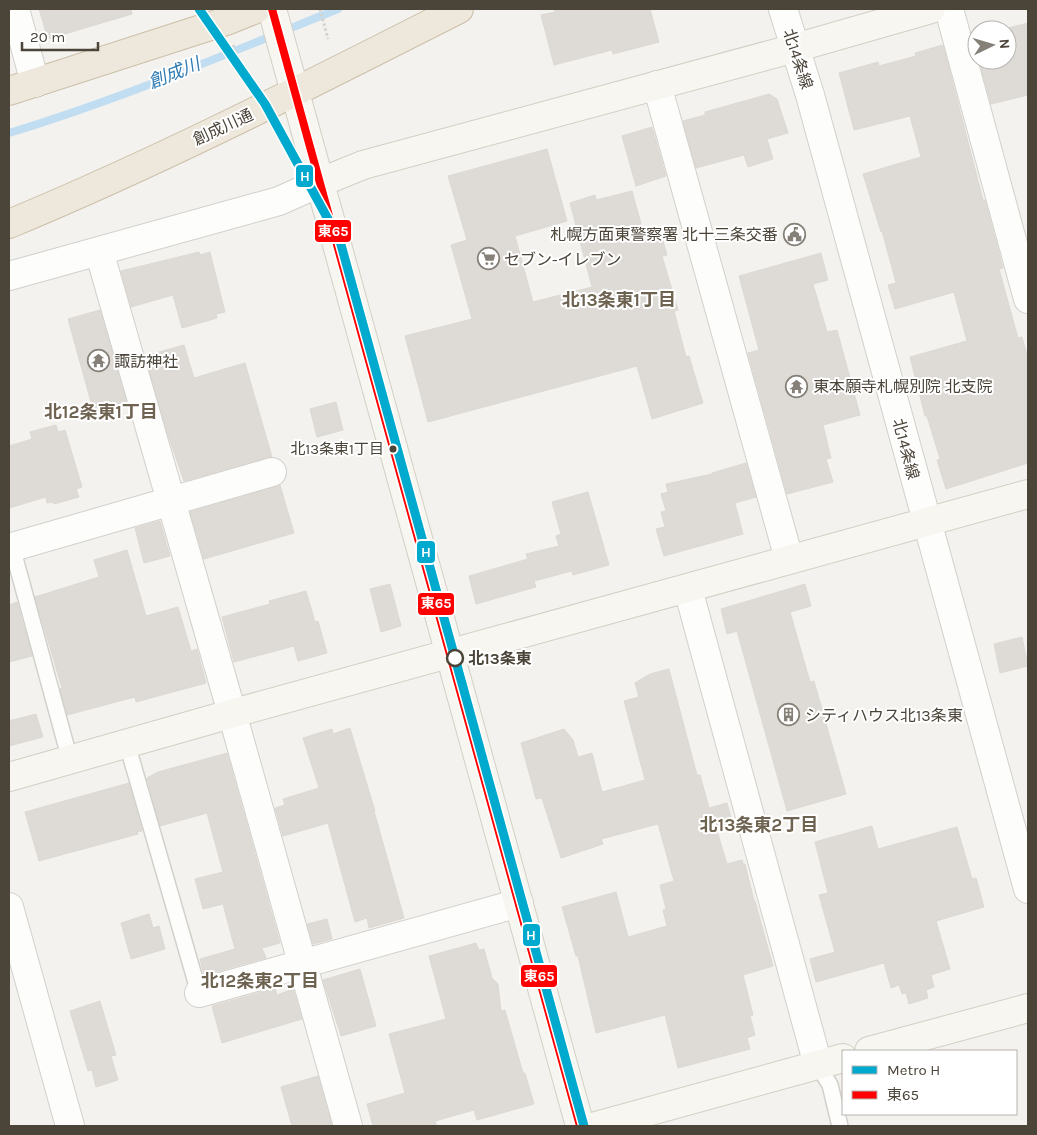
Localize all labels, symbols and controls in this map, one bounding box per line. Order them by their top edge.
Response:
scale bar [22,20,99,52]
north arrow [967,20,1017,70]
street label: 北14条線 [779,26,817,92]
text: 20 m [30,28,65,46]
text: N [996,38,1013,50]
water label: 創成川 [145,52,205,93]
street label: 創成川通 [190,105,256,149]
line badge: H [295,164,314,188]
text: H [300,168,310,185]
line badge: 東65 [314,219,352,243]
public building icon: 札幌方面東警察署 北十三条交番 [782,222,806,246]
text: 東65 [318,223,348,240]
place label: 札幌方面東警察署 北十三条交番 [550,225,778,244]
supermarket icon: セブン-イレブン [476,247,500,271]
place label: セブン-イレブン [504,250,622,269]
district label: 北13条東1丁目 [562,289,676,311]
temple icon: 諏訪神社 [86,349,110,373]
place label: 諏訪神社 [114,352,178,371]
temple icon: 東本願寺札幌別院 北支院 [785,374,809,398]
place label: 東本願寺札幌別院 北支院 [813,377,993,396]
district label: 北12条東1丁目 [44,401,158,423]
street label: 北14条線 [889,416,923,482]
place label: 北13条東1丁目 [290,440,384,458]
marker: 北13条東1丁目 [388,444,398,454]
line badge: H [416,540,436,564]
text: H [421,544,431,561]
line badge: 東65 [417,592,455,616]
text: 東65 [421,595,451,612]
marker: 北13条東 [446,649,464,667]
place label: 北13条東 [468,649,532,668]
building icon: シティハウス北13条東 [777,703,801,727]
place label: シティハウス北13条東 [805,706,963,725]
district label: 北13条東2丁目 [700,814,818,836]
line badge: H [522,923,541,947]
text: H [526,927,536,944]
line badge: 東65 [520,964,558,988]
text: 東65 [524,968,554,985]
district label: 北12条東2丁目 [201,970,319,992]
legend [842,1050,1017,1115]
text: Metro H [887,1061,940,1079]
text: 東65 [887,1086,919,1104]

